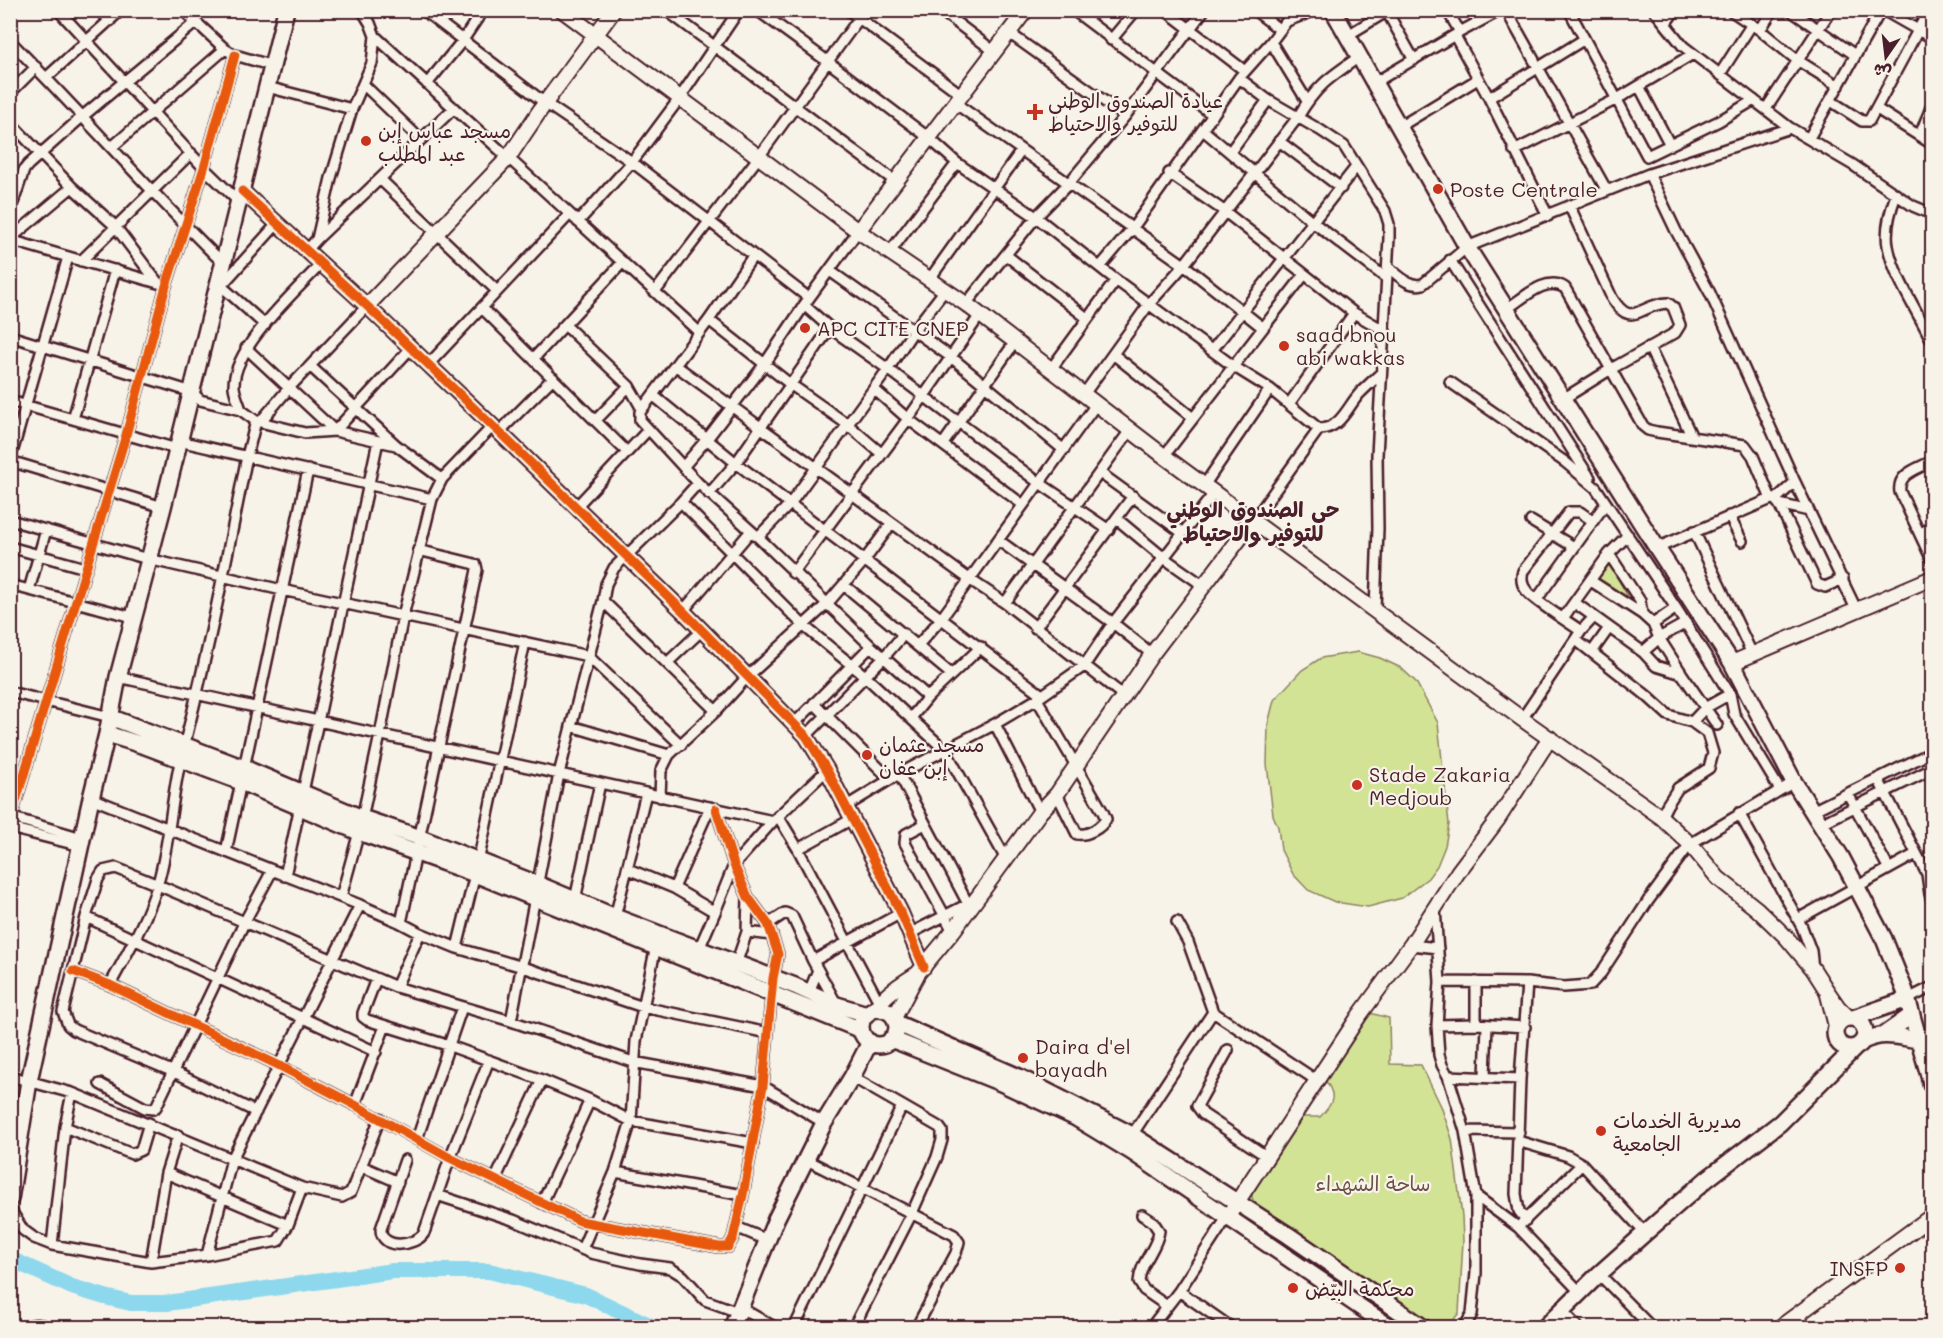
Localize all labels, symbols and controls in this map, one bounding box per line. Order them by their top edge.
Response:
north arrow [1856,27,1916,87]
text: ش [1871,60,1893,84]
place label: عيادة الصندوق الوطني للتوفير والاحتياط [1048,87,1223,137]
marker: عيادة الصندوق الوطني للتوفير والاحتياط [1026,103,1044,121]
place label: مسجد عباس إبن عبد المطلب [378,117,511,166]
marker: مسجد عباس إبن عبد المطلب [359,134,373,148]
place label: Poste Centrale [1450,176,1598,202]
marker: Poste Centrale [1431,182,1445,196]
place label: APC CITE CNEP [817,315,969,341]
marker: APC CITE CNEP [798,321,812,335]
place label: saad bnou abi wakkas [1296,321,1405,370]
marker: saad bnou abi wakkas [1277,339,1291,353]
district label: حي الصندوق الوطني للتوفير والاحتياط [1166,495,1340,548]
place label: مسجد عثمان إبن عفان [879,731,984,781]
marker: مسجد عثمان إبن عفان [860,748,874,762]
place label: Stade Zakaria Medjoub [1369,761,1511,810]
marker: Stade Zakaria Medjoub [1350,778,1364,792]
place label: Daira d'el bayadh [1035,1033,1131,1082]
marker: Daira d'el bayadh [1016,1051,1030,1065]
place label: مديرية الخدمات الجامعية [1613,1107,1742,1156]
marker: مديرية الخدمات الجامعية [1594,1124,1608,1138]
park label: ساحة الشهداء [1316,1170,1431,1196]
place label: INSFP [1830,1255,1888,1281]
marker: INSFP [1893,1261,1907,1275]
place label: محكمة البيّض [1305,1275,1414,1301]
marker: محكمة البيّض [1286,1281,1300,1295]

